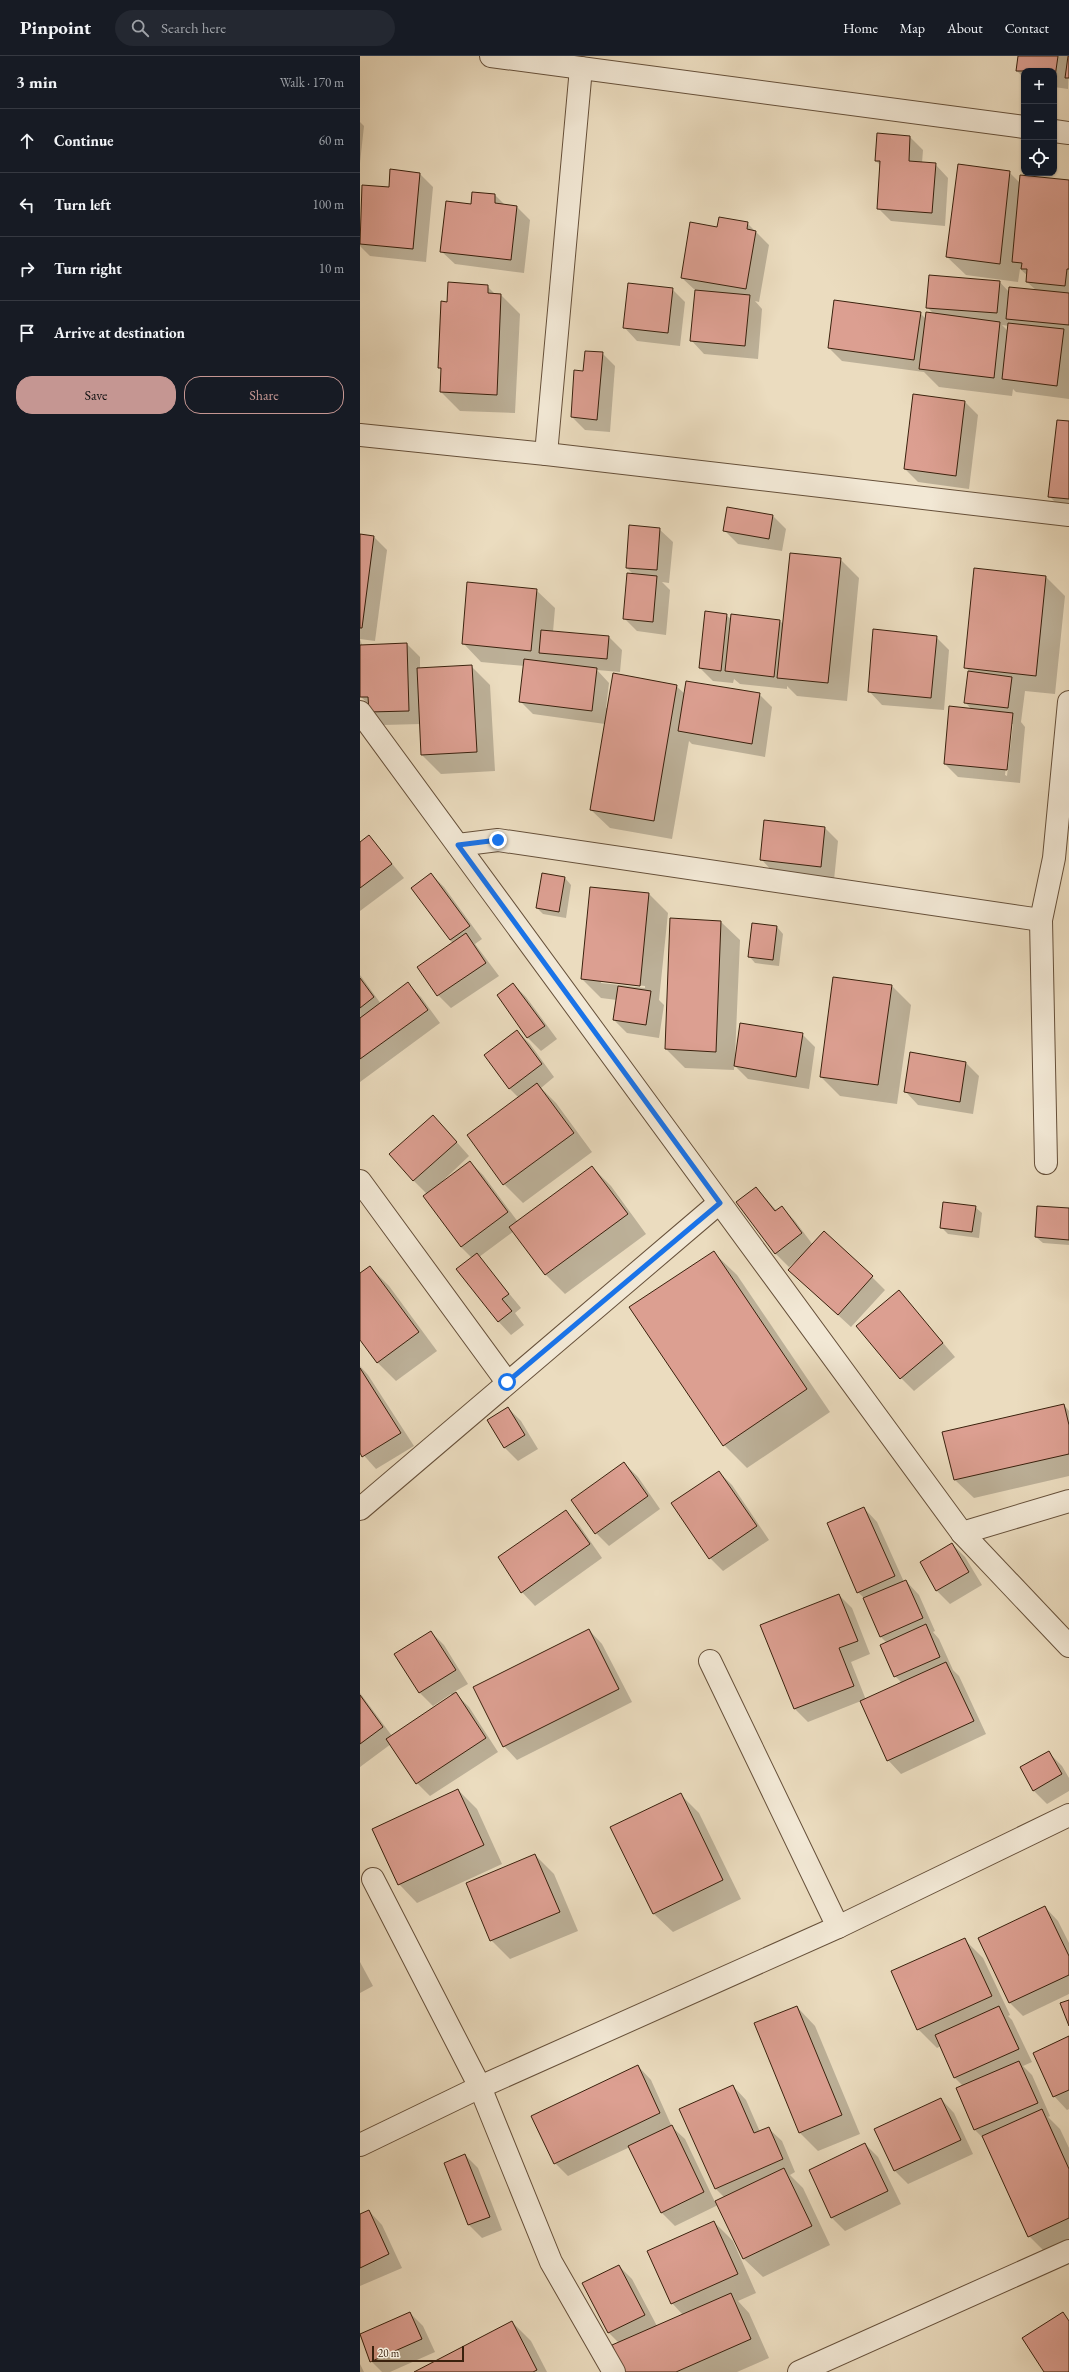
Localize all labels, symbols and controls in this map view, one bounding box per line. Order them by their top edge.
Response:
search box [115,10,395,46]
text: Pinpoint [20,15,91,40]
icon: search [129,17,151,39]
text: Search here [161,18,226,37]
text: Home [843,19,878,37]
text: Map [900,19,925,37]
text: About [947,19,983,37]
text: Contact [1005,19,1049,37]
map controls [1021,68,1057,176]
button: + [1021,68,1057,104]
text: 3 min [16,71,57,93]
text: Walk · 170 m [280,74,344,91]
button: − [1021,104,1057,140]
icon: ahead [16,130,38,152]
text: Continue [54,131,114,150]
text: 60 m [319,132,344,149]
button: locate [1021,140,1057,176]
icon: left [16,194,38,216]
text: Turn left [54,195,111,214]
text: 100 m [313,196,344,213]
icon: right [16,258,38,280]
text: Turn right [54,259,122,278]
text: 10 m [319,260,344,277]
icon: arrive [16,322,38,344]
text: Arrive at destination [54,323,185,342]
button: Save [16,376,176,414]
button: Share [184,376,344,414]
route end [489,831,507,849]
route start [498,1373,516,1391]
scale bar [372,2344,464,2363]
text: 20 m [378,2346,399,2360]

